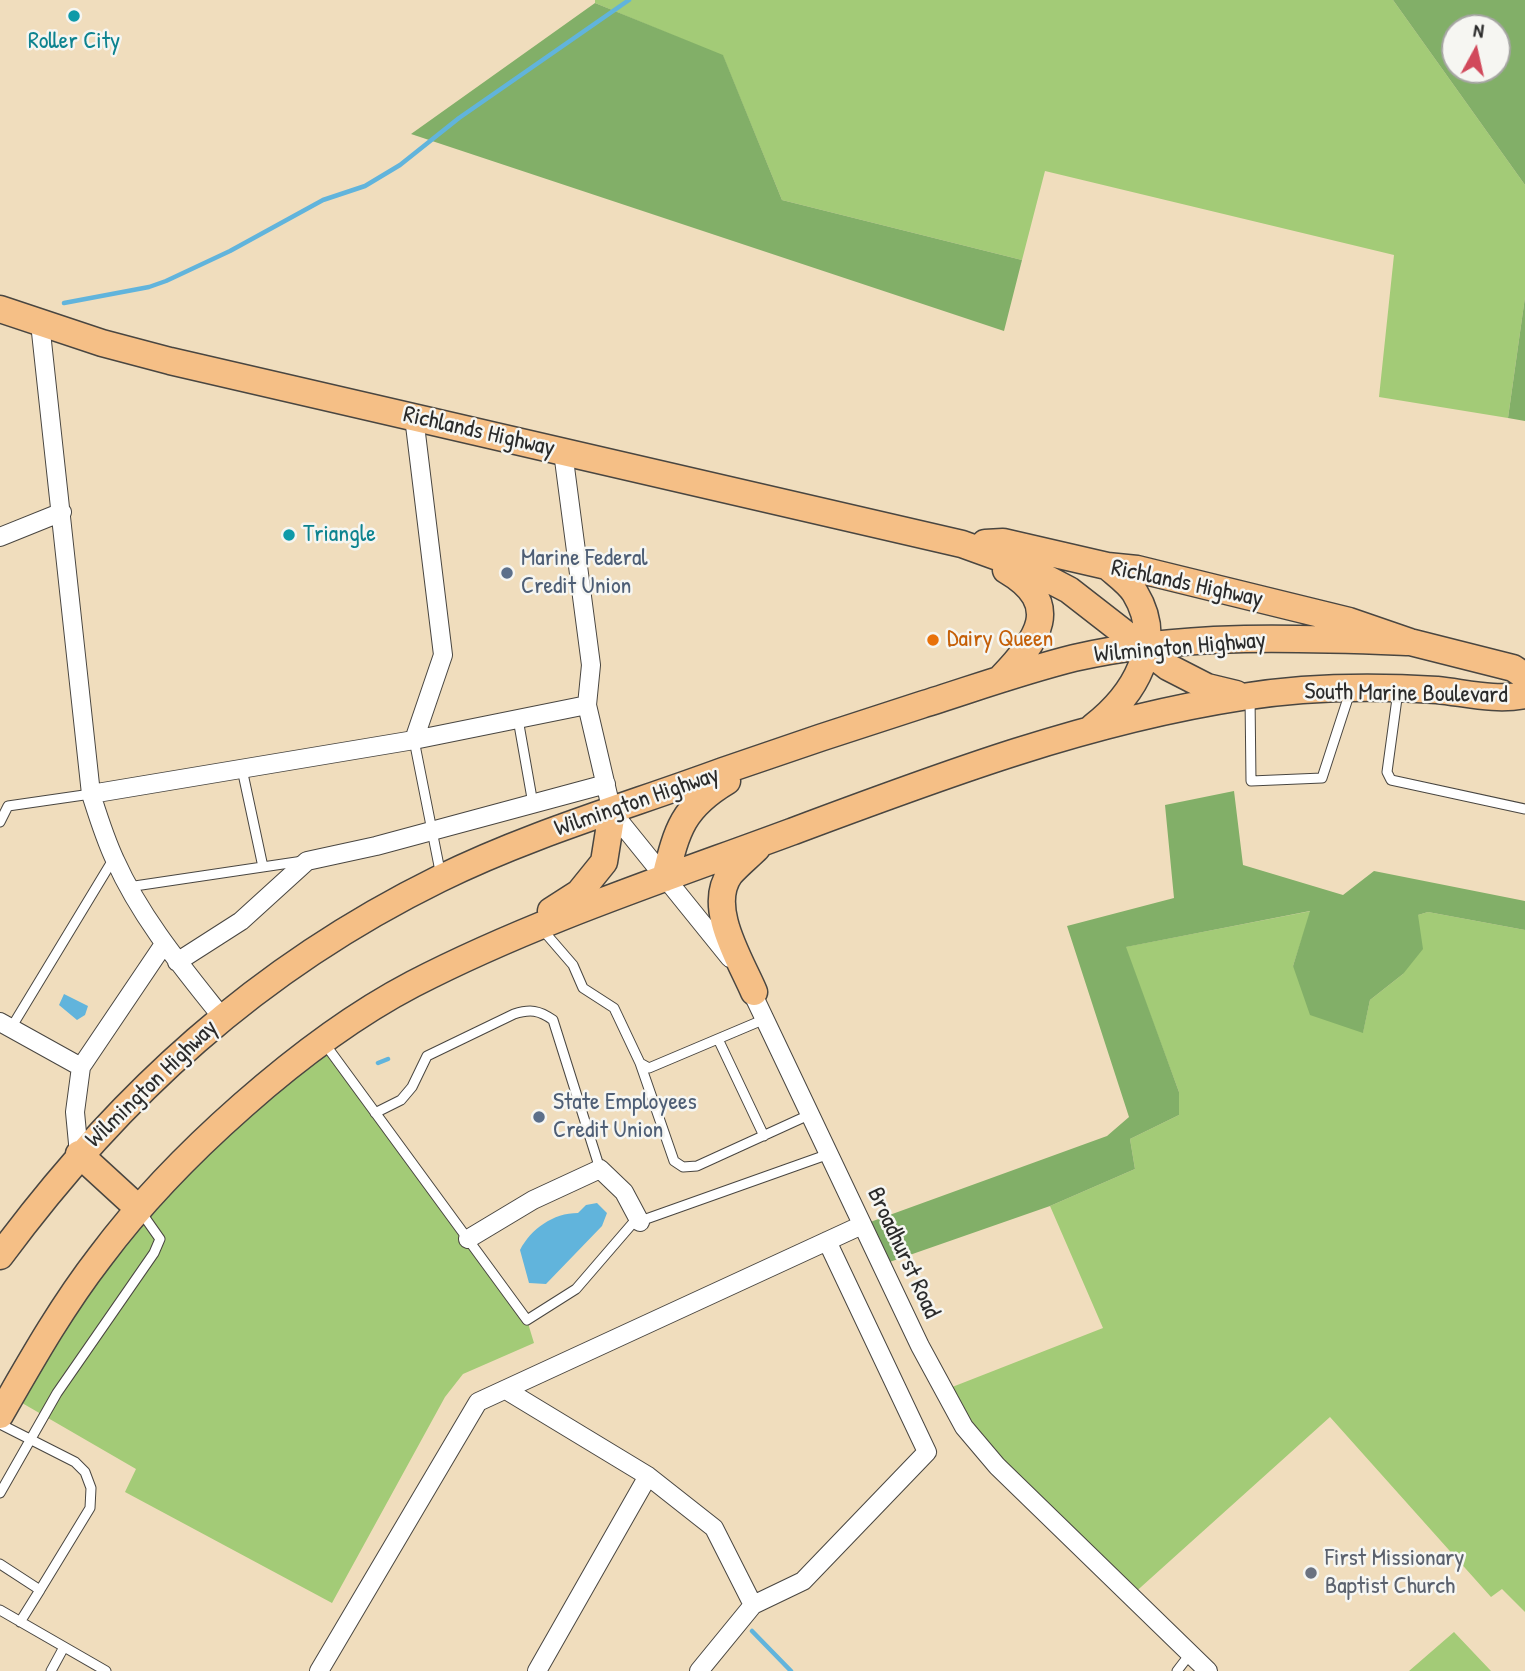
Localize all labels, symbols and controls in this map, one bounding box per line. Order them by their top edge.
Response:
marker: Roller City [66,8,82,24]
north arrow [1441,14,1511,84]
text: N [1472,17,1485,44]
place label: Roller City [28,28,120,56]
street label: Richlands Highway [401,401,557,463]
place label: Triangle [303,521,376,549]
marker: Triangle [281,527,297,543]
place label: Marine Federal Credit Union [521,545,648,601]
street label: Richlands Highway [1108,554,1266,614]
marker: Marine Federal Credit Union [499,565,515,581]
place label: Dairy Queen [947,626,1053,654]
street label: Wilmington Highway [1093,626,1267,670]
marker: Dairy Queen [925,632,941,648]
street label: South Marine Boulevard [1304,678,1508,710]
street label: Wilmington Highway [551,760,723,844]
street label: Wilmington Highway [80,1014,224,1154]
place label: State Employees Credit Union [553,1089,697,1145]
marker: State Employees Credit Union [531,1109,547,1125]
street label: Broadhurst Road [860,1183,946,1323]
place label: First Missionary Baptist Church [1325,1545,1464,1601]
marker: First Missionary Baptist Church [1303,1565,1319,1581]

